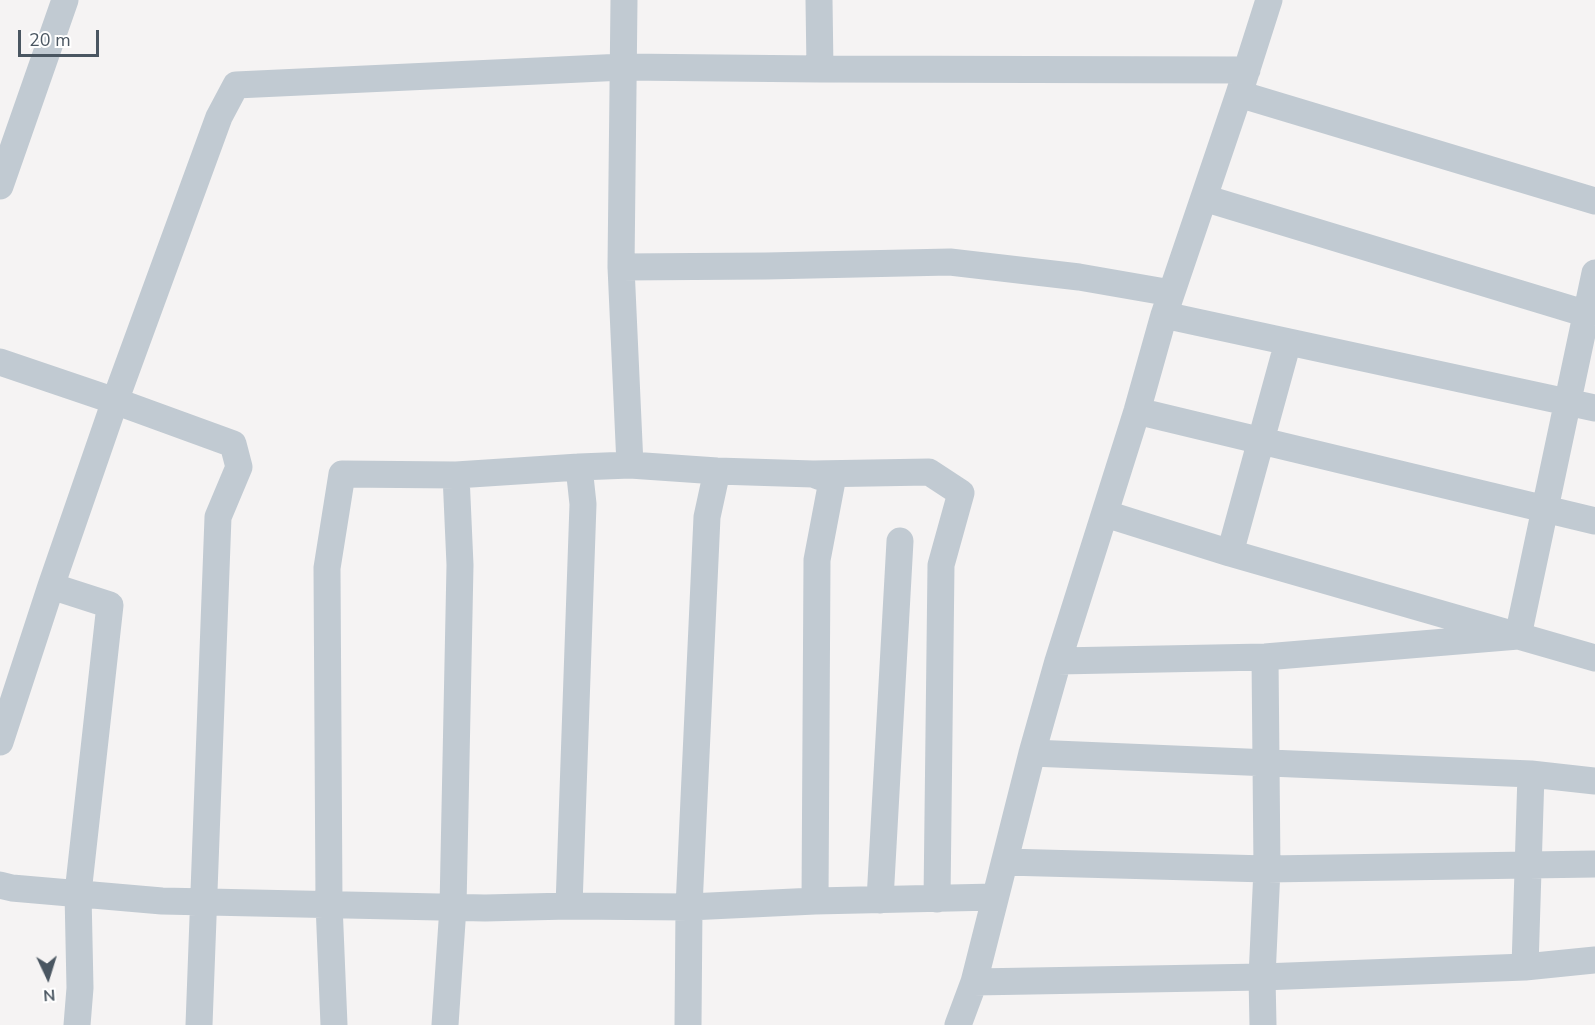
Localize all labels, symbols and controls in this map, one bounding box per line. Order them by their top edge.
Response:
scale bar [21,18,102,56]
text: 20 m [29,28,71,52]
north arrow [18,947,78,1007]
text: N [43,984,56,1006]

